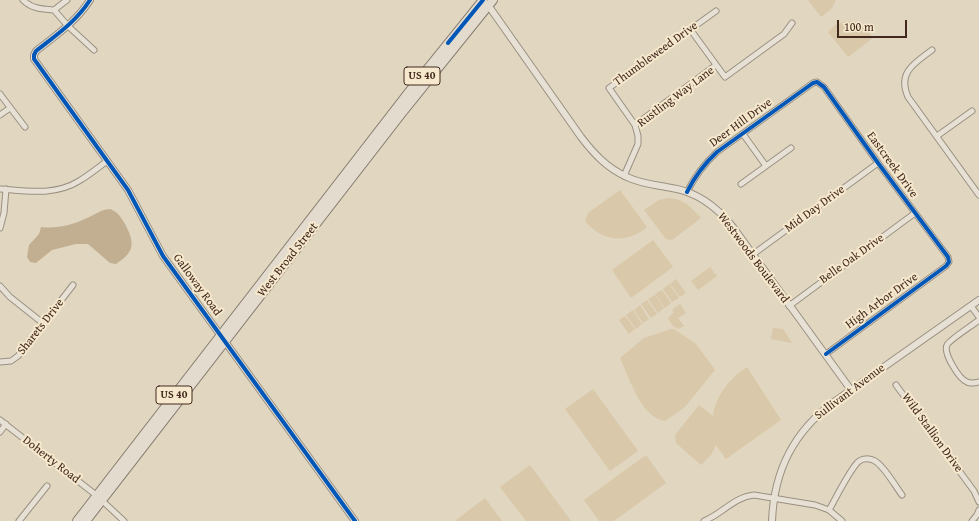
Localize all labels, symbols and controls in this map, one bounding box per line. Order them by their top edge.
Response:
scale bar [839,12,909,38]
text: 100 m [844,18,874,35]
street label: Thumbleweed Drive [611,19,701,89]
street label: Rustling Way Lane [635,63,717,131]
road number: US 40 [404,67,440,85]
street label: Deer Hill Drive [707,95,775,151]
street label: Eastcreek Drive [863,129,921,201]
street label: Mid Day Drive [782,182,848,236]
street label: Westwoods Boulevard [714,210,792,306]
street label: West Broad Street [255,220,321,300]
street label: Belle Oak Drive [817,231,887,287]
street label: Galloway Road [170,251,224,319]
street label: High Arbor Drive [843,270,921,332]
street label: Sharets Drive [15,296,67,358]
street label: Sullivant Avenue [812,361,888,423]
road number: US 40 [156,386,192,404]
street label: Wild Stallion Drive [898,391,966,475]
street label: Doherty Road [20,433,82,487]

